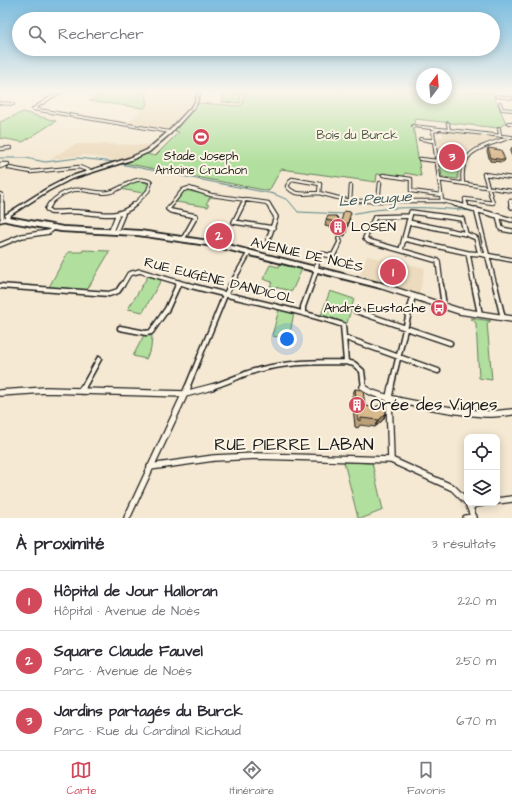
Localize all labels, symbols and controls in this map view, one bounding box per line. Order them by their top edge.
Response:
search box [12,12,500,56]
icon: search [26,23,48,45]
text: Rechercher [58,24,143,45]
north arrow [416,68,452,104]
sports icon: Stade Joseph Antoine Cruchon [191,127,211,147]
park label: Bois du Burck [316,127,398,144]
pin: 3 [439,142,465,172]
place label: Stade Joseph Antoine Cruchon [155,148,247,179]
water label: Le Peugue [338,186,413,213]
building icon: LOSËN [328,217,348,237]
place label: LOSËN [351,217,396,237]
pin: 2 [206,221,232,251]
street label: AVENUE DE NOÈS [249,232,365,278]
street label: RUE EUGÈNE DANDICOL [142,252,298,310]
pin: 1 [380,257,406,287]
place label: André Eustache [323,298,426,318]
bus stop icon: André Eustache [429,298,449,318]
your location [277,329,297,349]
place label: Orée des Vignes [370,393,497,418]
building icon: Orée des Vignes [347,395,367,415]
street label: RUE PIERRE LABAN [214,433,374,457]
map controls [464,434,500,506]
button: locate [464,434,500,470]
button: layers [464,470,500,506]
text: À proximité [16,532,105,556]
text: 3 résultats [431,535,496,553]
text: Hôpital de Jour Halloran [54,581,218,602]
text: 1 [28,592,30,610]
text: 220 m [458,592,496,610]
text: Hôpital · Avenue de Noès [54,602,200,620]
text: Square Claude Fauvel [54,641,203,662]
text: 2 [25,652,33,670]
text: 250 m [456,652,496,670]
text: Parc · Avenue de Noès [54,662,192,680]
text: Jardins partagés du Burck [54,701,243,722]
text: 3 [26,712,32,730]
text: 670 m [456,712,496,730]
text: Parc · Rue du Cardinal Richaud [54,722,241,740]
tab: Carte [67,759,96,798]
tab: Itinéraire [229,759,274,798]
tab: Favoris [407,759,445,798]

